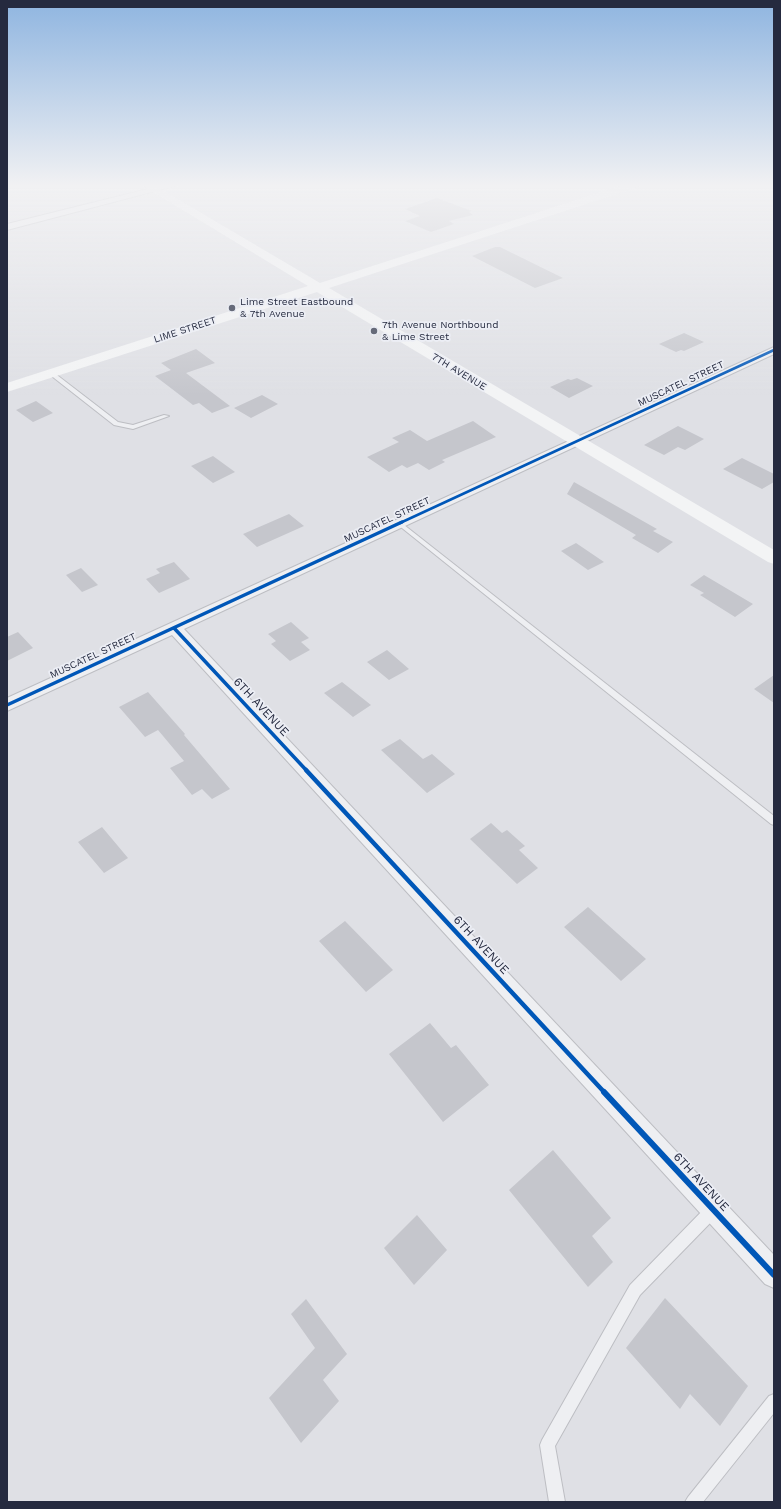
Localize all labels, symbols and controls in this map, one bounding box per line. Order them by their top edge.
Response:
place label: Lime Street Eastbound & 7th Avenue [240,296,353,320]
marker: Lime Street Eastbound & 7th Avenue [227,303,237,313]
street label: LIME STREET [152,314,218,346]
place label: 7th Avenue Northbound & Lime Street [382,319,498,342]
marker: 7th Avenue Northbound & Lime Street [369,326,379,336]
street label: 7TH AVENUE [429,351,489,393]
street label: MUSCATEL STREET [636,359,726,409]
street label: MUSCATEL STREET [342,495,432,545]
street label: MUSCATEL STREET [48,631,138,681]
street label: 6TH AVENUE [230,675,292,739]
street label: 6TH AVENUE [450,913,512,977]
street label: 6TH AVENUE [670,1150,732,1214]

